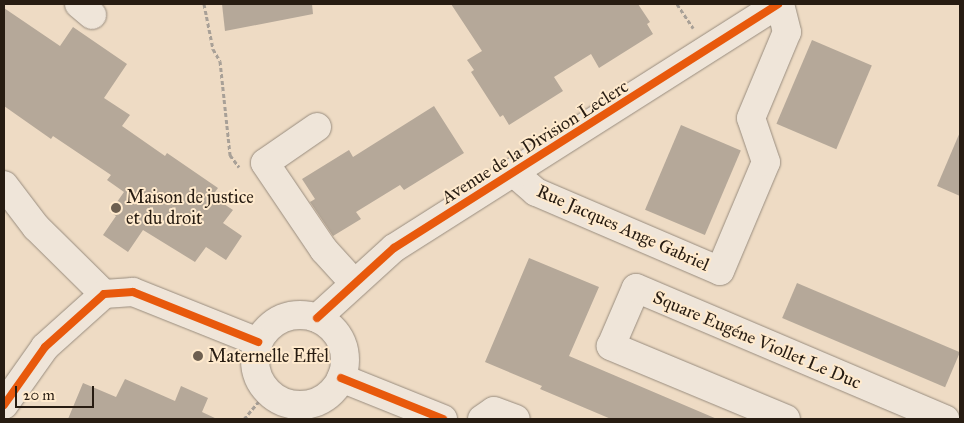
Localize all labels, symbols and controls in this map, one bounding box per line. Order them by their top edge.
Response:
street label: Avenue de la Division Leclerc [437,75,633,209]
street label: Rue Jacques Ange Gabriel [533,180,713,276]
place label: Maison de justice et du droit [126,187,254,230]
marker: Maison de justice et du droit [110,202,122,214]
street label: Square Eugéne Viollet Le Duc [650,286,864,394]
place label: Maternelle Effel [208,345,329,367]
marker: Maternelle Effel [192,350,204,362]
scale bar [18,376,96,408]
text: 20 m [23,386,55,404]

